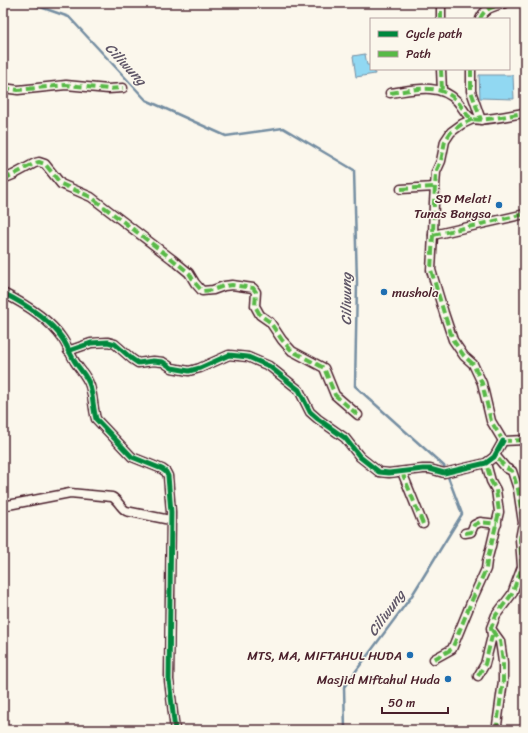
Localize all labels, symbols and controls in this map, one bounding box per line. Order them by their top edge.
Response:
legend [370,18,510,70]
text: Cycle path [406,23,462,45]
water label: Ciliwung [99,37,154,93]
text: Path [406,43,431,65]
place label: SD Melati Tunas Bangsa [414,187,491,225]
marker: SD Melati Tunas Bangsa [494,200,504,210]
water label: Ciliwung [334,271,359,325]
place label: mushola [392,281,439,304]
marker: mushola [379,287,389,297]
water label: Ciliwung [361,583,413,642]
place label: MTS, MA, MIFTAHUL HUDA [247,644,402,667]
marker: MTS, MA, MIFTAHUL HUDA [405,650,415,660]
place label: Masjid Miftahul Huda [317,668,440,691]
marker: Masjid Miftahul Huda [443,674,453,684]
scale bar [382,689,448,715]
text: 50 m [388,692,415,714]

